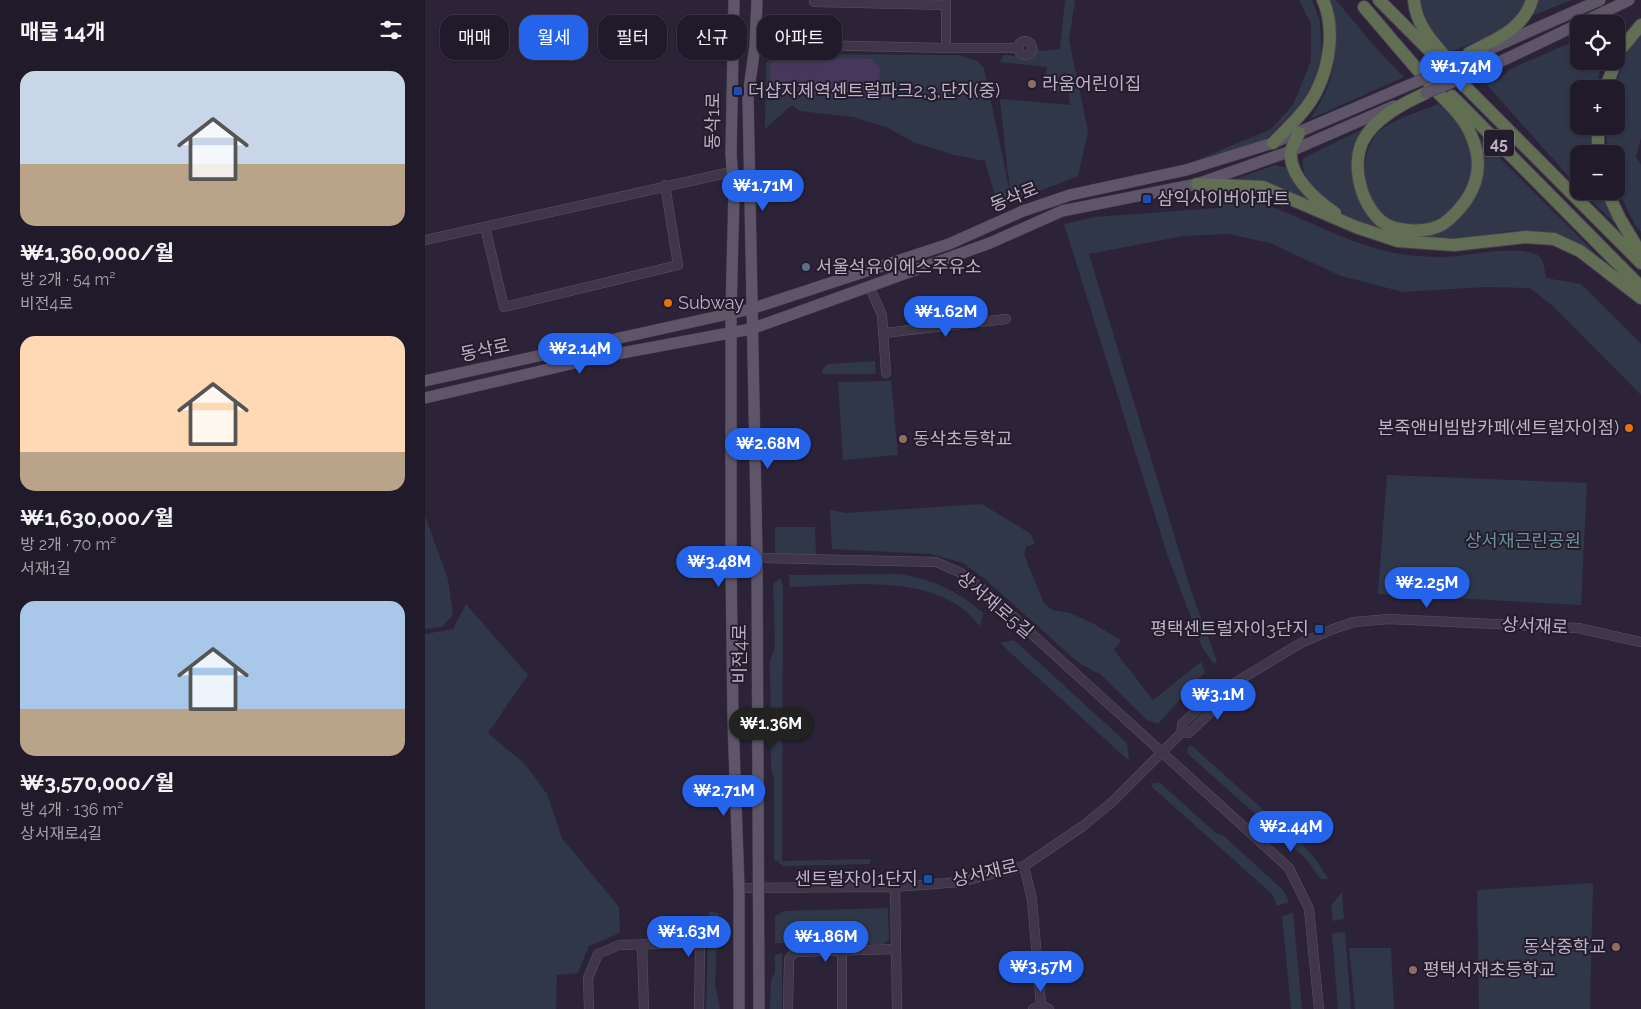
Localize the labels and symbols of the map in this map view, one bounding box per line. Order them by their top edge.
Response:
pin: ₩1.74M [1420,51,1502,93]
place label: 라움어린이집 [1042,73,1141,94]
marker: 라움어린이집 [1026,78,1038,90]
place label: 더샵지제역센트럴파크2,3,단지(중) [748,80,1000,101]
marker: 더샵지제역센트럴파크2,3,단지(중) [732,85,744,97]
street label: 동삭1로 [702,92,723,150]
road number: 45 [1484,130,1514,156]
pin: ₩1.71M [722,170,804,212]
street label: 동삭로 [987,177,1041,216]
place label: 삼익사이버아파트 [1157,188,1289,209]
marker: 삼익사이버아파트 [1141,193,1153,205]
place label: 서울석유이에스주유소 [816,256,982,277]
marker: 서울석유이에스주유소 [800,261,812,273]
place label: Subway [678,292,744,313]
pin: ₩1.62M [905,296,987,338]
marker: Subway [662,297,674,309]
pin: ₩2.14M [539,332,621,375]
street label: 동삭로 [458,334,511,365]
place label: 본죽앤비빔밥카페(센트럴자이점) [1377,417,1619,438]
marker: 본죽앤비빔밥카페(센트럴자이점) [1623,422,1635,434]
pin: ₩2.68M [727,428,809,470]
place label: 동삭초등학교 [913,428,1012,449]
marker: 동삭초등학교 [897,433,909,445]
park label: 상서재근린공원 [1465,530,1581,551]
pin: ₩3.48M [678,546,760,588]
pin: ₩2.25M [1386,566,1468,609]
street label: 상서재로5길 [953,567,1038,642]
street label: 상서재로 [1501,613,1569,638]
place label: 평택센트럴자이3단지 [1150,618,1309,639]
marker: 평택센트럴자이3단지 [1313,623,1325,635]
street label: 비전4로 [729,624,750,684]
pin: ₩3.1M [1183,678,1253,721]
pin: ₩1.36M [730,708,812,750]
pin: ₩2.71M [683,774,765,817]
pin: ₩2.44M [1250,810,1332,853]
street label: 상서재로 [950,855,1020,890]
place label: 센트럴자이1단지 [794,868,918,889]
marker: 센트럴자이1단지 [922,873,934,885]
pin: ₩1.63M [648,916,730,958]
pin: ₩1.86M [785,920,867,963]
place label: 동삭중학교 [1523,936,1606,957]
marker: 동삭중학교 [1610,941,1622,953]
pin: ₩3.57M [1000,950,1082,993]
place label: 평택서재초등학교 [1423,959,1555,980]
marker: 평택서재초등학교 [1407,964,1419,976]

